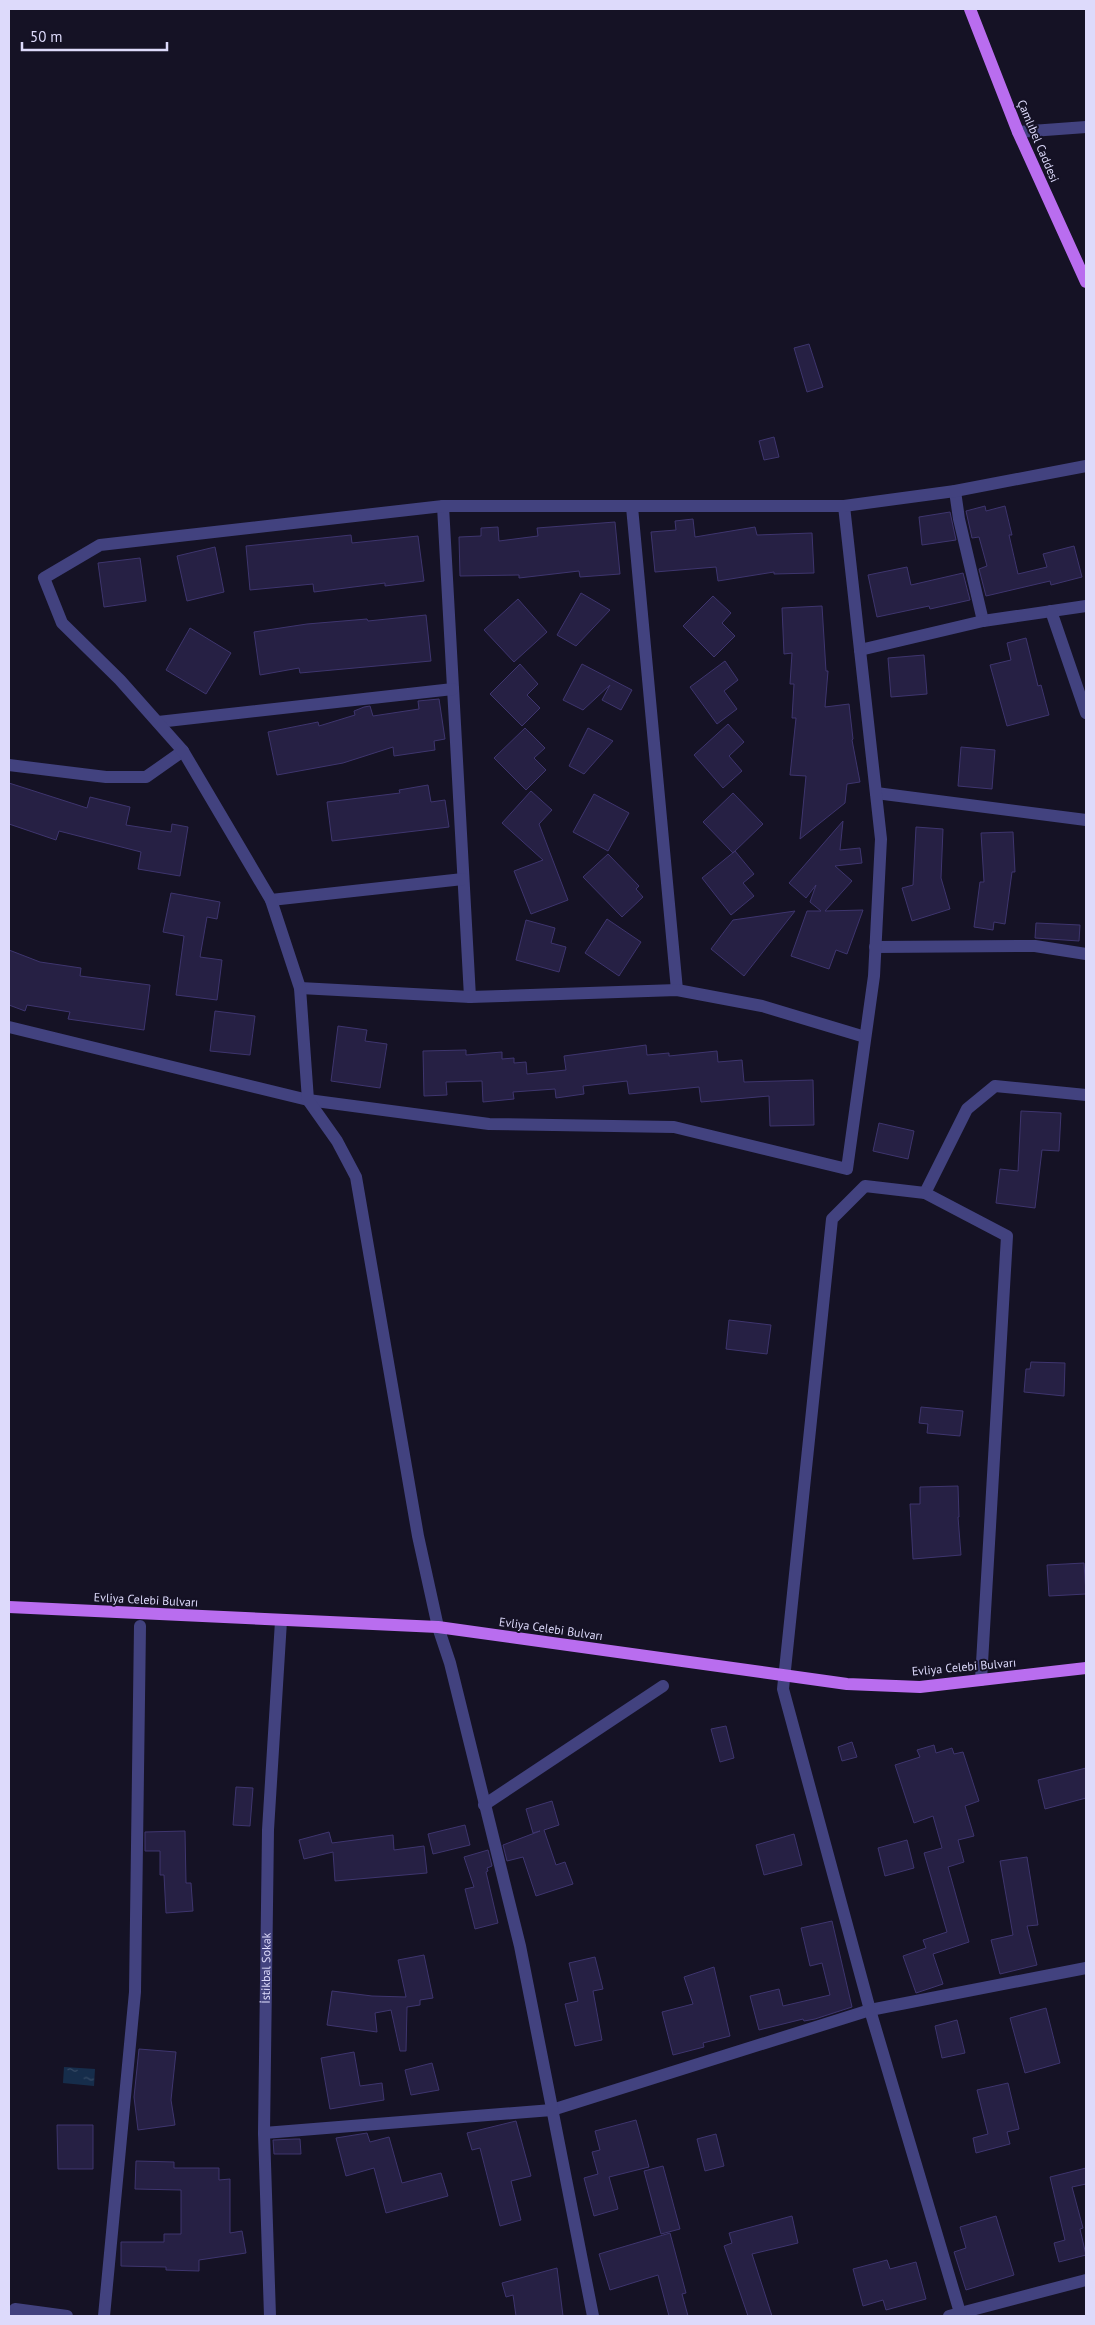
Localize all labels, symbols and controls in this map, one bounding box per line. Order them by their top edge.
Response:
scale bar [22,20,168,52]
text: 50 m [30,27,63,46]
street label: Çamlıbel Caddesi [1014,97,1063,184]
street label: Evliya Celebi Bulvarı [93,1589,199,1610]
street label: Evliya Celebi Bulvarı [498,1614,604,1643]
street label: Evliya Celebi Bulvarı [911,1654,1017,1679]
street label: İstikbal Sokak [258,1932,274,2004]

